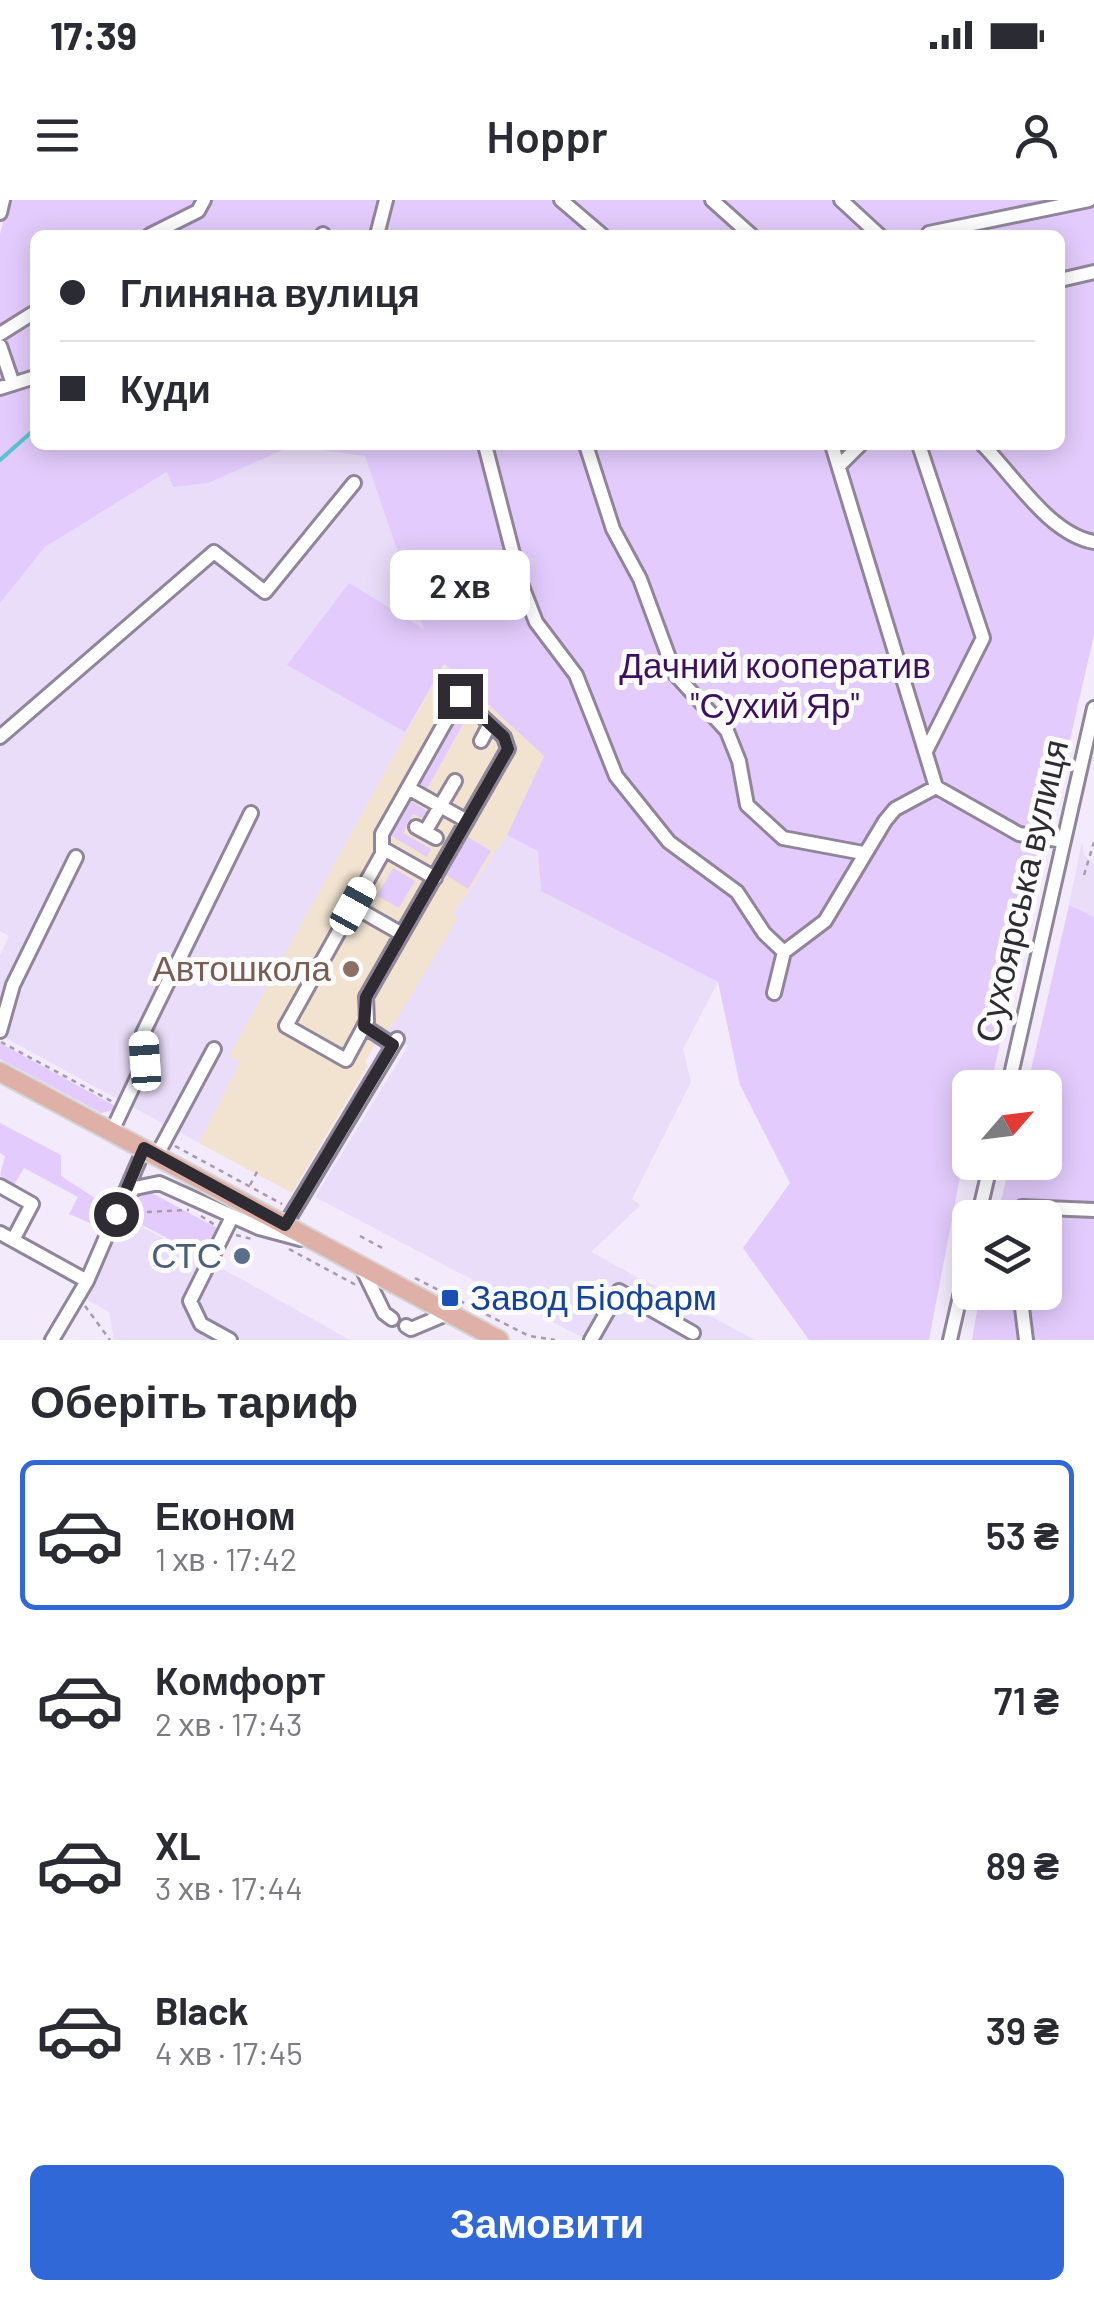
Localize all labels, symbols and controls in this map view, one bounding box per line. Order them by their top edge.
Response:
text: 17:39 [50,12,137,58]
icon: menu [30,108,85,163]
text: Hoppr [486,108,608,162]
icon: person [1009,108,1064,163]
text: Глиняна вулиця [120,269,420,315]
text: Куди [120,365,211,411]
callout: 2 хв [390,551,530,621]
text: 2 хв [429,566,491,604]
park label: Дачний кооператив "Сухий Яр" [619,643,931,725]
route end [438,674,483,719]
street label: Сухоярська вулиця [965,735,1075,1046]
car [325,872,381,940]
place label: Автошкола [152,946,332,988]
marker: Автошкола [340,958,362,980]
car [128,1030,162,1092]
north arrow [952,1070,1062,1180]
map controls [952,1070,1062,1310]
route start [94,1192,139,1237]
button: layers [952,1200,1062,1310]
place label: СТС [151,1233,222,1275]
marker: СТС [231,1245,253,1267]
place label: Завод Біофарм [470,1275,717,1317]
marker: Завод Біофарм [439,1287,461,1309]
text: Оберіть тариф [30,1373,358,1427]
icon: car [35,1490,125,1580]
text: Економ [155,1492,296,1538]
text: 53 ₴ [986,1512,1059,1558]
text: 1 хв · 17:42 [155,1539,297,1577]
icon: car [35,1655,125,1745]
text: Комфорт [155,1657,326,1703]
text: 71 ₴ [994,1677,1059,1723]
text: 2 хв · 17:43 [155,1704,302,1742]
icon: car [35,1820,125,1910]
text: XL [155,1822,201,1868]
text: 89 ₴ [986,1842,1059,1888]
text: 3 хв · 17:44 [155,1868,303,1906]
icon: car [35,1985,125,2075]
text: Black [155,1987,249,2033]
text: 39 ₴ [986,2007,1059,2053]
text: 4 хв · 17:45 [155,2033,303,2071]
button: Замовити [30,2165,1064,2280]

